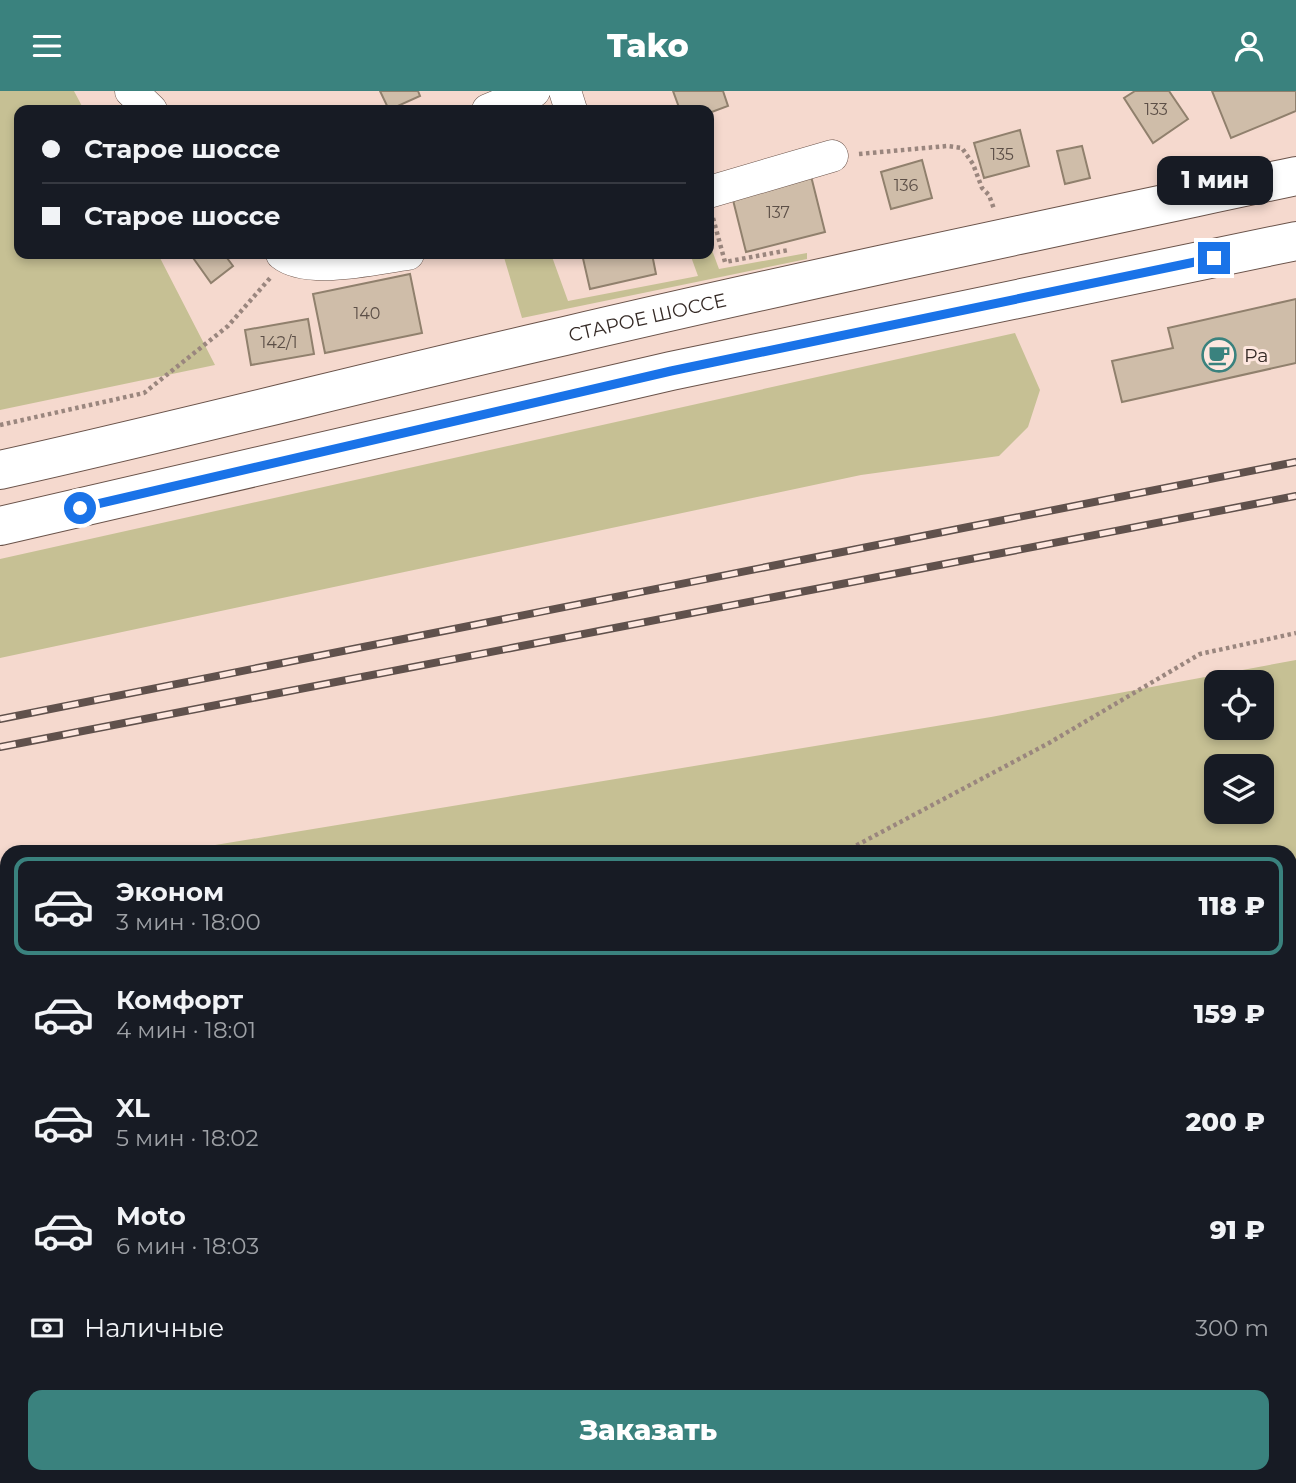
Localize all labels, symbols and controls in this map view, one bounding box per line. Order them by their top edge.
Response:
text: Tako [607,26,689,65]
icon: menu [28,27,66,65]
icon: person [1230,27,1268,65]
house number: 133 [1144,100,1168,119]
text: Старое шоссе [84,133,281,165]
house number: 135 [990,145,1014,164]
callout: 1 мин [1156,157,1272,205]
text: 1 мин [1181,166,1249,194]
house number: 136 [894,176,919,195]
text: Старое шоссе [84,200,281,232]
house number: 137 [766,203,790,222]
route end [1198,242,1230,274]
street label: СТАРОЕ ШОССЕ [566,288,728,346]
house number: 140 [354,304,380,323]
house number: 142/1 [260,333,298,352]
cafe icon: Ра [1200,336,1238,374]
place label: Ра [1244,344,1268,367]
route start [64,492,96,524]
map controls [1204,670,1274,824]
button: locate [1204,670,1274,740]
button: layers [1204,754,1274,824]
icon: car [32,875,95,938]
text: Эконом [116,876,224,908]
text: 118 ₽ [1198,890,1265,922]
text: 3 мин · 18:00 [116,908,261,936]
icon: car [32,983,95,1046]
text: Комфорт [116,984,243,1016]
text: 159 ₽ [1194,998,1265,1030]
text: 4 мин · 18:01 [116,1016,256,1044]
icon: car [32,1091,95,1154]
text: XL [116,1092,150,1124]
text: 200 ₽ [1186,1106,1265,1138]
text: 5 мин · 18:02 [116,1124,259,1152]
icon: car [32,1199,95,1262]
text: Moto [116,1200,186,1232]
text: 91 ₽ [1210,1214,1265,1246]
text: 6 мин · 18:03 [116,1232,259,1260]
icon: cash [28,1309,66,1347]
text: Наличные [84,1312,224,1344]
text: 300 m [1195,1314,1269,1342]
button: Заказать [28,1390,1269,1470]

